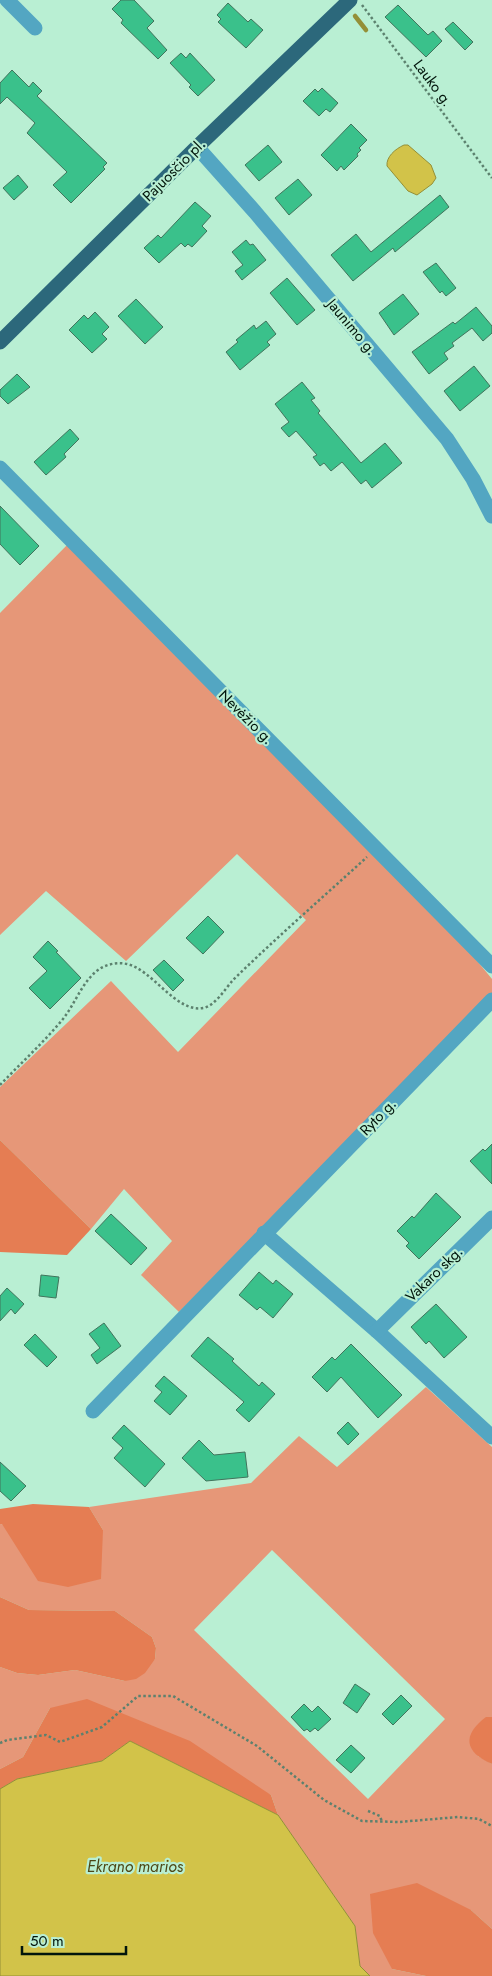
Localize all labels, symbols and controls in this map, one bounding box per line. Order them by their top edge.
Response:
street label: Lauko g. [408,55,458,111]
street label: Pajuosčio pl. [138,134,210,206]
street label: Jaunimo g. [320,292,382,360]
street label: Nevėžio g. [214,685,278,749]
street label: Ryto g. [355,1093,401,1141]
street label: Vakaro skg. [400,1241,468,1307]
water label: Ekrano marios [87,1855,184,1878]
scale bar [22,1924,126,1956]
text: 50 m [30,1930,64,1952]

